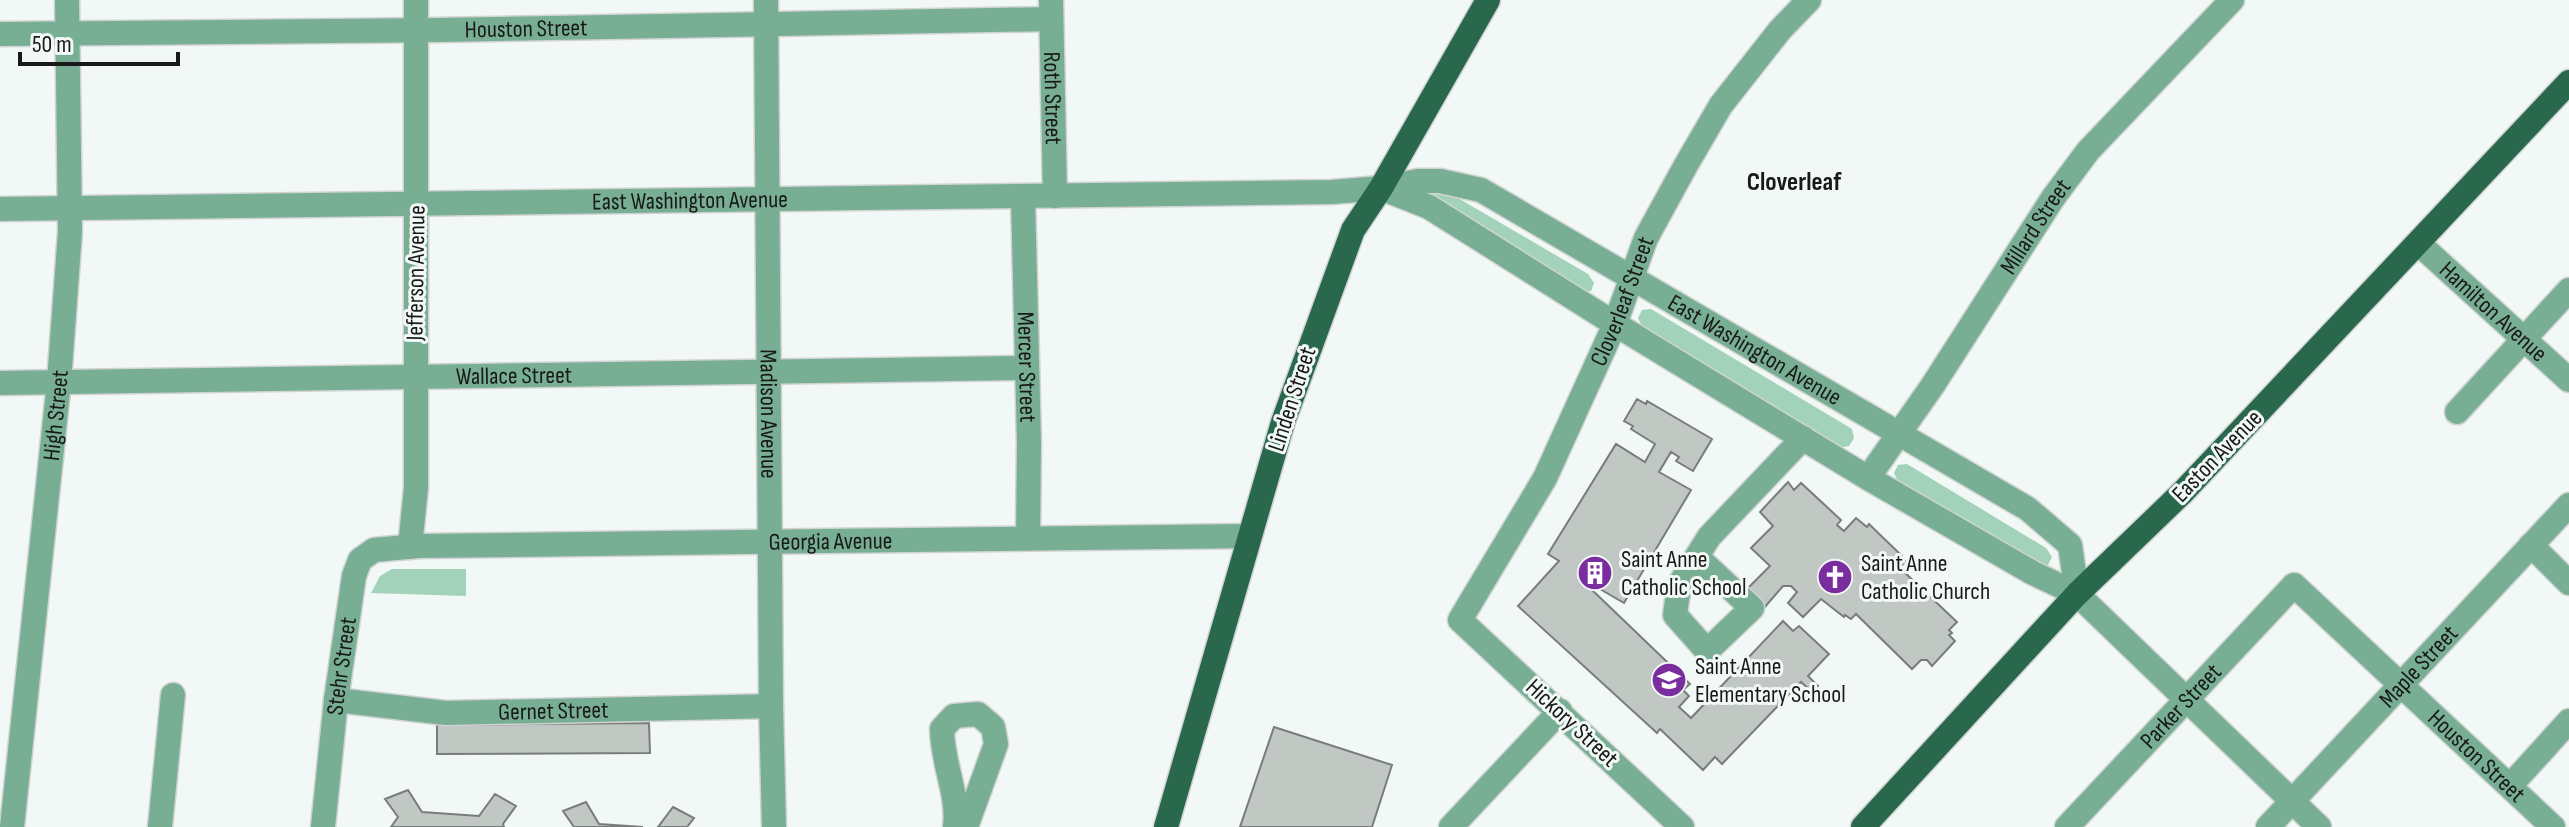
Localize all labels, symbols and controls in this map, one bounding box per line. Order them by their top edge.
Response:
street label: Houston Street [464,13,588,44]
scale bar [20,16,178,66]
text: 50 m [32,30,72,59]
street label: Roth Street [1038,51,1068,145]
district label: Cloverleaf [1747,167,1842,198]
street label: Millard Street [1993,173,2077,280]
street label: East Washington Avenue [592,184,788,216]
street label: Jefferson Avenue [400,205,432,342]
street label: Cloverleaf Street [1583,233,1660,370]
street label: Hamilton Avenue [2434,255,2554,368]
street label: East Washington Avenue [1663,288,1847,412]
street label: Mercer Street [1011,311,1043,423]
street label: Linden Street [1262,343,1322,455]
street label: Madison Avenue [754,349,784,479]
street label: Wallace Street [456,360,572,391]
street label: High Street [36,369,74,462]
street label: Easton Avenue [2166,404,2268,508]
street label: Georgia Avenue [768,526,893,556]
place label: Saint Anne Catholic School [1621,545,1746,602]
place label: Saint Anne Catholic Church [1861,549,1990,606]
building icon: Saint Anne Catholic School [1576,554,1614,592]
church icon: Saint Anne Catholic Church [1816,558,1854,596]
street label: Stehr Street [320,615,362,716]
street label: Maple Street [2373,619,2464,713]
place label: Saint Anne Elementary School [1695,652,1846,709]
street label: Parker Street [2134,657,2227,754]
school or university icon: Saint Anne Elementary School [1650,661,1688,699]
street label: Hickory Street [1520,673,1624,773]
street label: Gernet Street [498,695,609,726]
street label: Houston Street [2422,703,2532,808]

